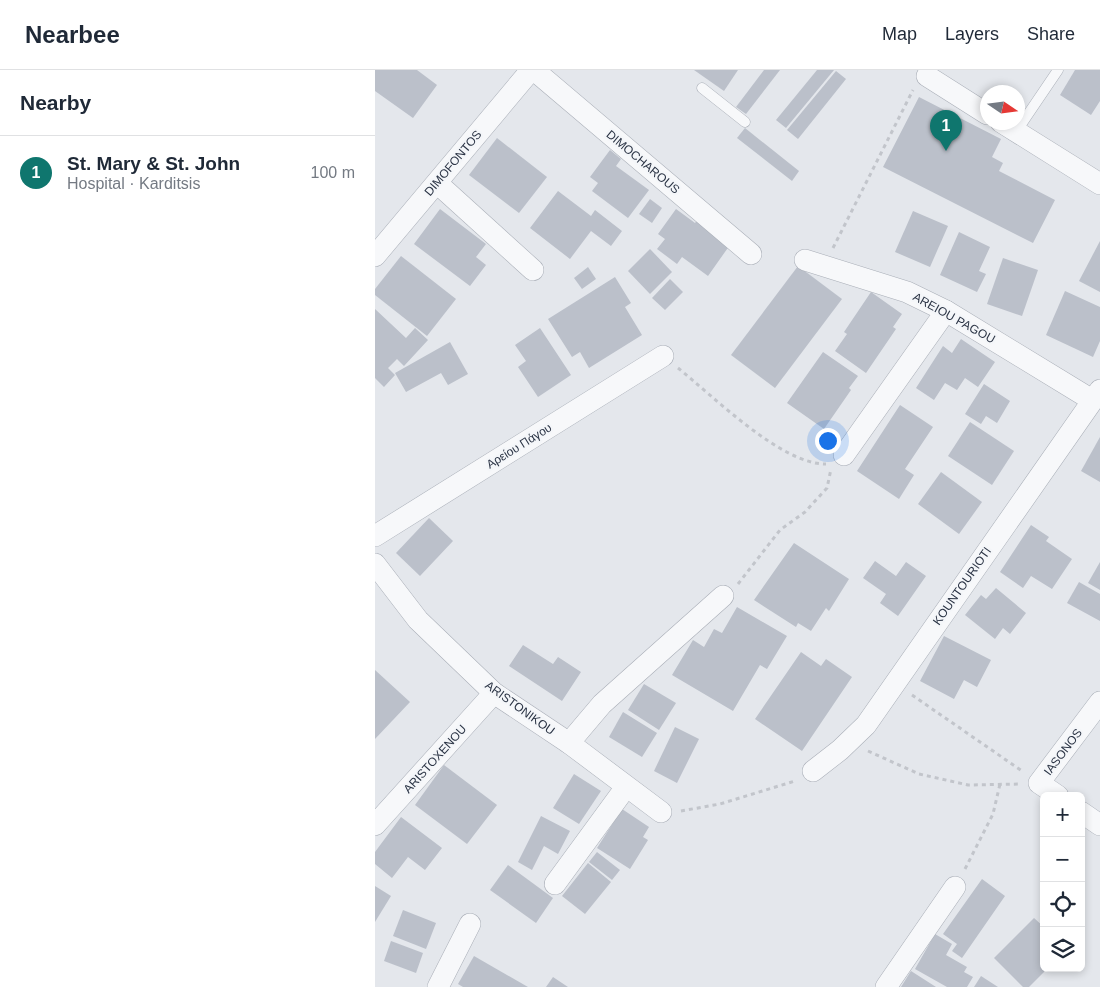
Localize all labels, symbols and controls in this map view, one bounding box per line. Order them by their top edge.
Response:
text: Nearbee [25,21,120,48]
text: Map [882,24,917,44]
text: Layers [945,24,999,44]
text: Share [1027,24,1075,44]
north arrow [980,85,1025,130]
text: Nearby [20,91,91,114]
pin: 1 [930,110,962,151]
street label: DIMOFONTOS [422,127,484,199]
street label: DIMOCHAROUS [604,127,682,197]
text: St. Mary & St. John [67,153,240,174]
text: 1 [32,164,40,181]
text: 100 m [311,164,355,181]
text: Hospital · Karditsis [67,175,200,192]
street label: AREIOU PAGOU [910,290,998,346]
street label: Αρείου Πάγου [484,420,554,472]
your location [815,428,841,454]
street label: KOUNTOURIOTI [930,544,994,628]
street label: ARISTONIKOU [483,678,557,738]
street label: ARISTOXENOU [401,722,469,796]
street label: IASONOS [1041,726,1085,778]
map controls [1040,792,1085,972]
button: + [1040,792,1085,837]
button: − [1040,837,1085,882]
button: locate [1040,882,1085,927]
button: layers [1040,927,1085,972]

